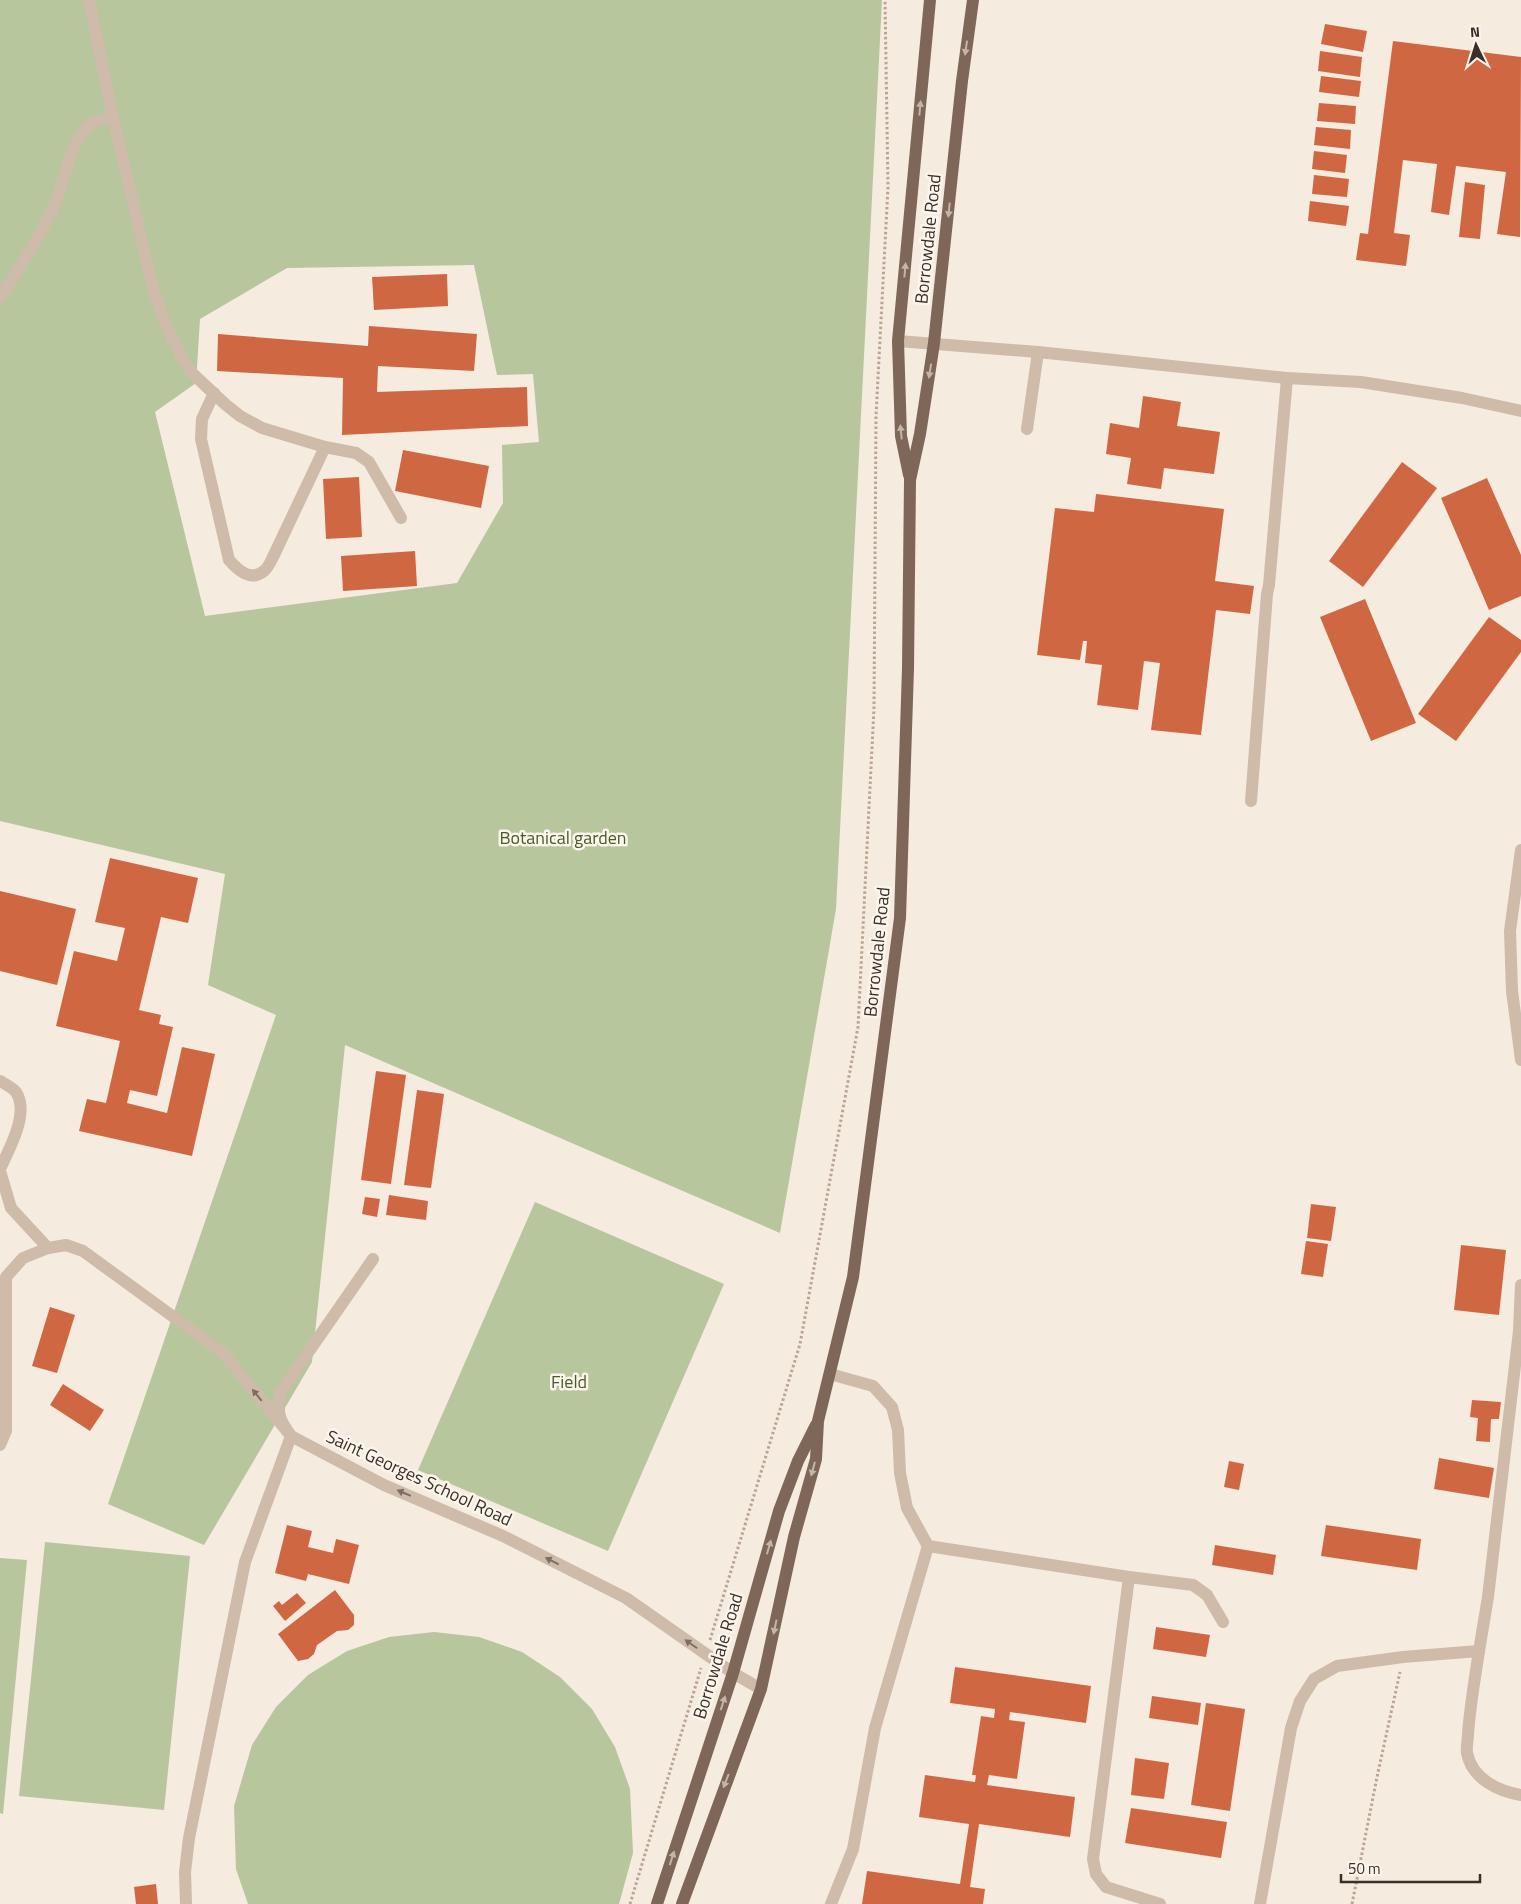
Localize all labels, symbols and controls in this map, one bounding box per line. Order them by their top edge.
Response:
north arrow [1451,20,1501,70]
text: N [1469,21,1481,42]
one-way arrow [962,41,970,57]
one-way arrow [916,100,924,116]
street label: Borrowdale Road [907,173,948,305]
one-way arrow [945,202,953,218]
one-way arrow [901,262,909,278]
one-way arrow [925,364,933,380]
one-way arrow [896,424,904,440]
park label: Botanical garden [500,824,627,851]
street label: Borrowdale Road [856,886,897,1018]
park label: Field [551,1368,587,1395]
one-way arrow [252,1389,263,1402]
street label: Saint Georges School Road [322,1423,517,1533]
one-way arrow [809,1461,817,1476]
one-way arrow [397,1489,411,1497]
one-way arrow [765,1540,773,1555]
one-way arrow [544,1557,559,1565]
street label: Borrowdale Road [686,1589,750,1722]
one-way arrow [771,1619,779,1634]
one-way arrow [684,1639,698,1649]
one-way arrow [720,1696,727,1711]
one-way arrow [722,1774,730,1789]
one-way arrow [669,1850,676,1865]
scale bar [1341,1852,1480,1884]
text: 50 m [1348,1857,1381,1880]

